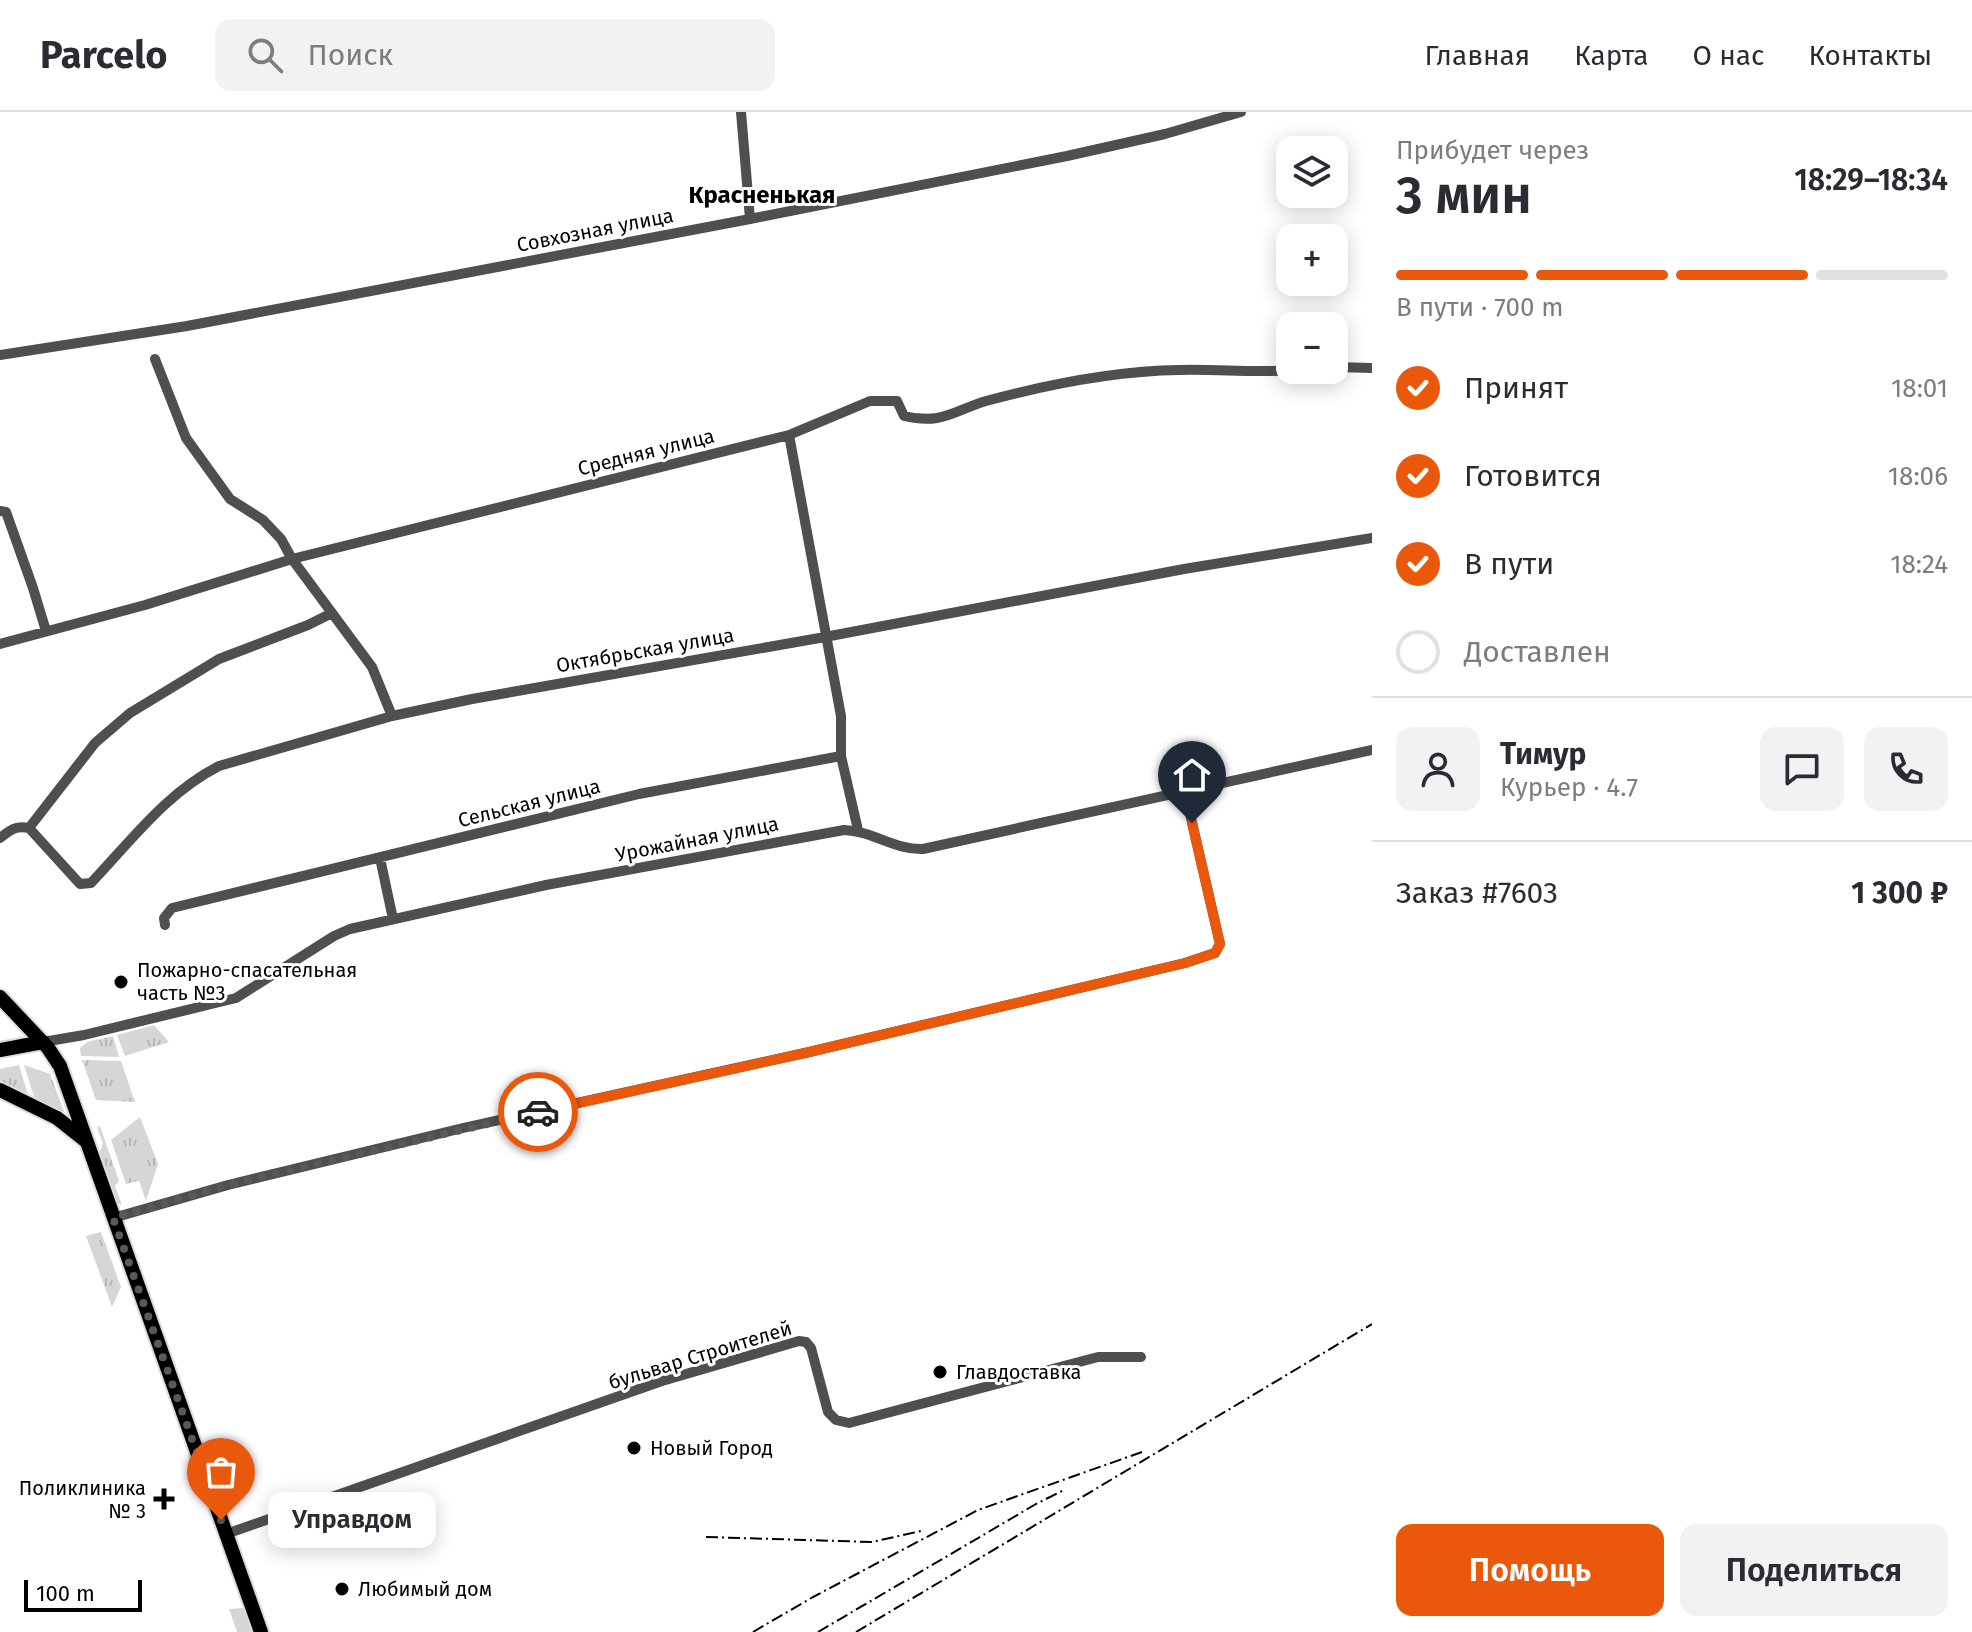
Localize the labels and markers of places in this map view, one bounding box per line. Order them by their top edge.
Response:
pin [1158,741,1226,823]
place label: Пожарно-спасательная часть №3 [137,958,357,1005]
marker: Пожарно-спасательная часть №3 [112,973,130,991]
place label: Главдоставка [956,1360,1081,1384]
marker: Главдоставка [931,1363,949,1381]
place label: Новый Город [650,1436,773,1460]
pin [187,1438,255,1520]
marker: Новый Город [625,1439,643,1457]
place label: Поликлиника № 3 [19,1476,146,1523]
marker: Поликлиника № 3 [153,1488,175,1510]
callout: Управдом [269,1492,437,1548]
place label: Любимый дом [358,1577,492,1601]
marker: Любимый дом [333,1580,351,1598]

